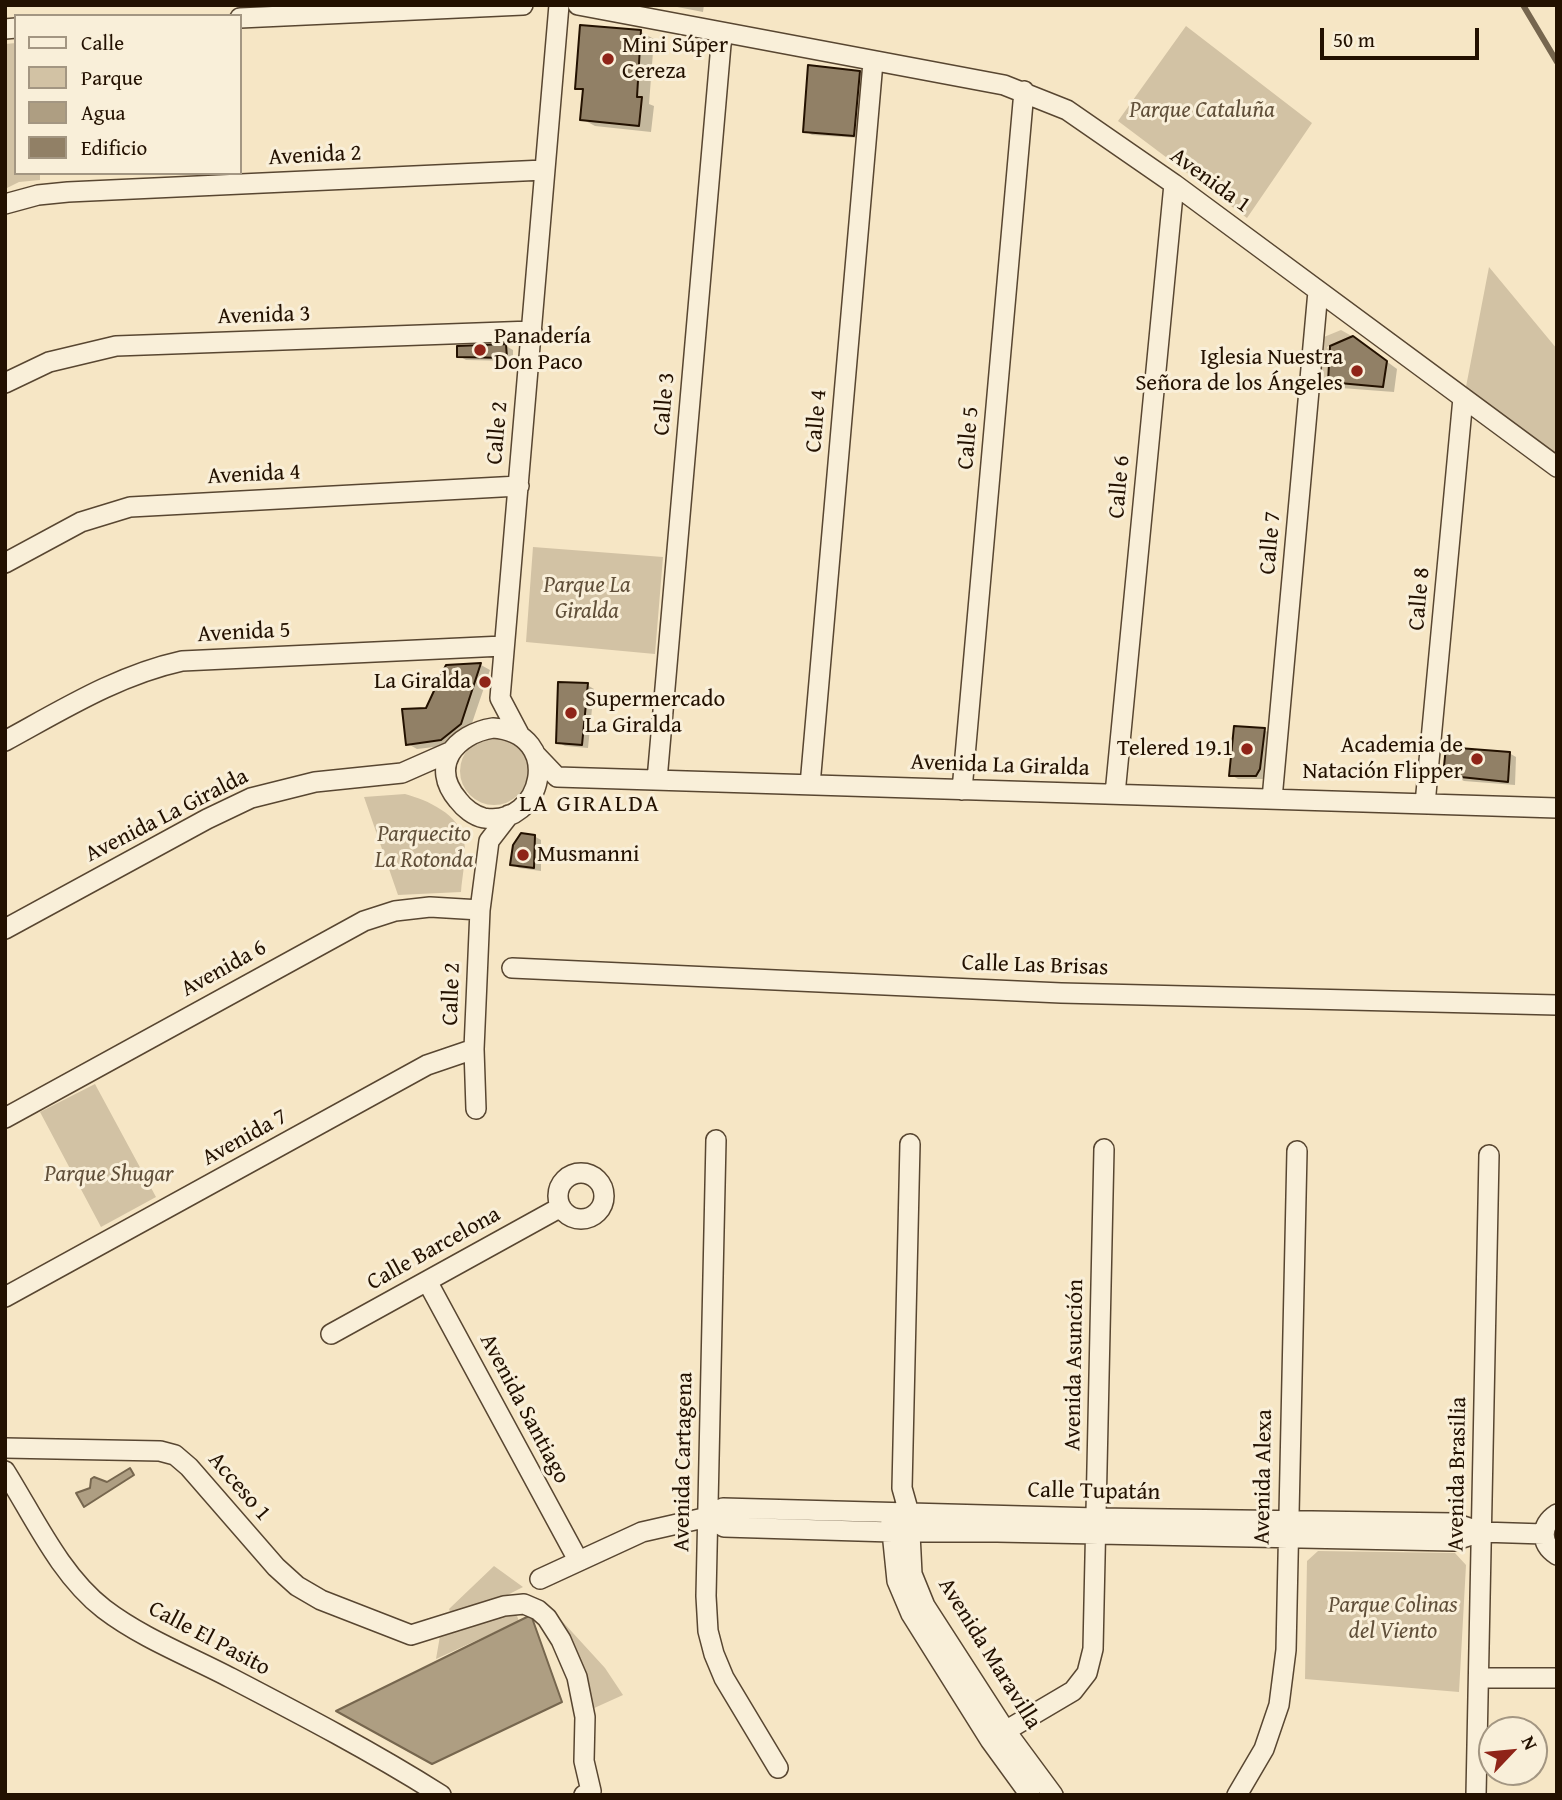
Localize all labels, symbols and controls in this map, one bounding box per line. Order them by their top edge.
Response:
legend [14,14,242,175]
scale bar [1324,14,1483,58]
text: 50 m [1333,24,1375,55]
text: Calle [81,27,124,58]
place label: Mini Súper Cereza [622,32,728,86]
marker: Mini Súper Cereza [600,51,616,67]
text: Parque [81,62,143,93]
text: Agua [81,97,125,128]
park label: Parque Cataluña [1129,97,1275,125]
text: Edificio [81,132,147,163]
street label: Avenida 2 [268,140,362,172]
street label: Avenida 1 [1164,142,1256,220]
street label: Avenida 3 [217,301,311,331]
place label: Panadería Don Paco [494,323,591,377]
marker: Panadería Don Paco [472,342,488,358]
place label: Iglesia Nuestra Señora de los Ángeles [1135,344,1343,398]
marker: Iglesia Nuestra Señora de los Ángeles [1349,363,1365,379]
street label: Calle 3 [648,371,682,437]
street label: Calle 4 [800,388,834,454]
street label: Calle 2 [481,400,515,466]
street label: Calle 5 [952,405,986,471]
street label: Calle 6 [1103,454,1137,520]
street label: Avenida 4 [207,459,301,491]
street label: Calle 7 [1254,510,1288,576]
street label: Calle 8 [1403,566,1437,632]
park label: Parque La Giralda [543,572,631,626]
street label: Avenida 5 [197,617,291,649]
place label: La Giralda [374,668,471,696]
marker: La Giralda [477,674,493,690]
place label: Supermercado La Giralda [585,686,725,740]
marker: Supermercado La Giralda [563,705,579,721]
place label: Academia de Natación Flipper [1303,732,1463,786]
place label: Telered 19.1 [1117,735,1233,763]
marker: Telered 19.1 [1239,741,1255,757]
street label: Avenida La Giralda [910,749,1090,783]
marker: Academia de Natación Flipper [1469,751,1485,767]
street label: Avenida La Giralda [81,763,253,869]
district label: LA GIRALDA [520,791,660,819]
park label: Parquecito La Rotonda [375,821,473,875]
place label: Musmanni [537,841,639,869]
marker: Musmanni [515,847,531,863]
street label: Avenida 6 [177,934,271,1004]
street label: Calle Las Brisas [961,950,1109,982]
street label: Calle 2 [437,962,467,1026]
street label: Avenida 7 [198,1103,292,1173]
park label: Parque Shugar [44,1161,174,1189]
street label: Calle Barcelona [363,1201,505,1297]
street label: Avenida Asunción [1060,1279,1090,1451]
street label: Avenida Santiago [473,1329,575,1489]
street label: Avenida Cartagena [669,1372,699,1552]
street label: Avenida Brasilia [1443,1396,1473,1552]
street label: Avenida Alexa [1249,1409,1279,1545]
street label: Acceso 1 [202,1447,276,1527]
street label: Calle Tupatán [1027,1477,1161,1507]
street label: Avenida Maravilla [931,1573,1047,1735]
park label: Parque Colinas del Viento [1328,1592,1458,1646]
street label: Calle El Pasito [143,1595,275,1683]
north arrow [1478,1716,1548,1786]
text: N [1515,1731,1545,1755]

